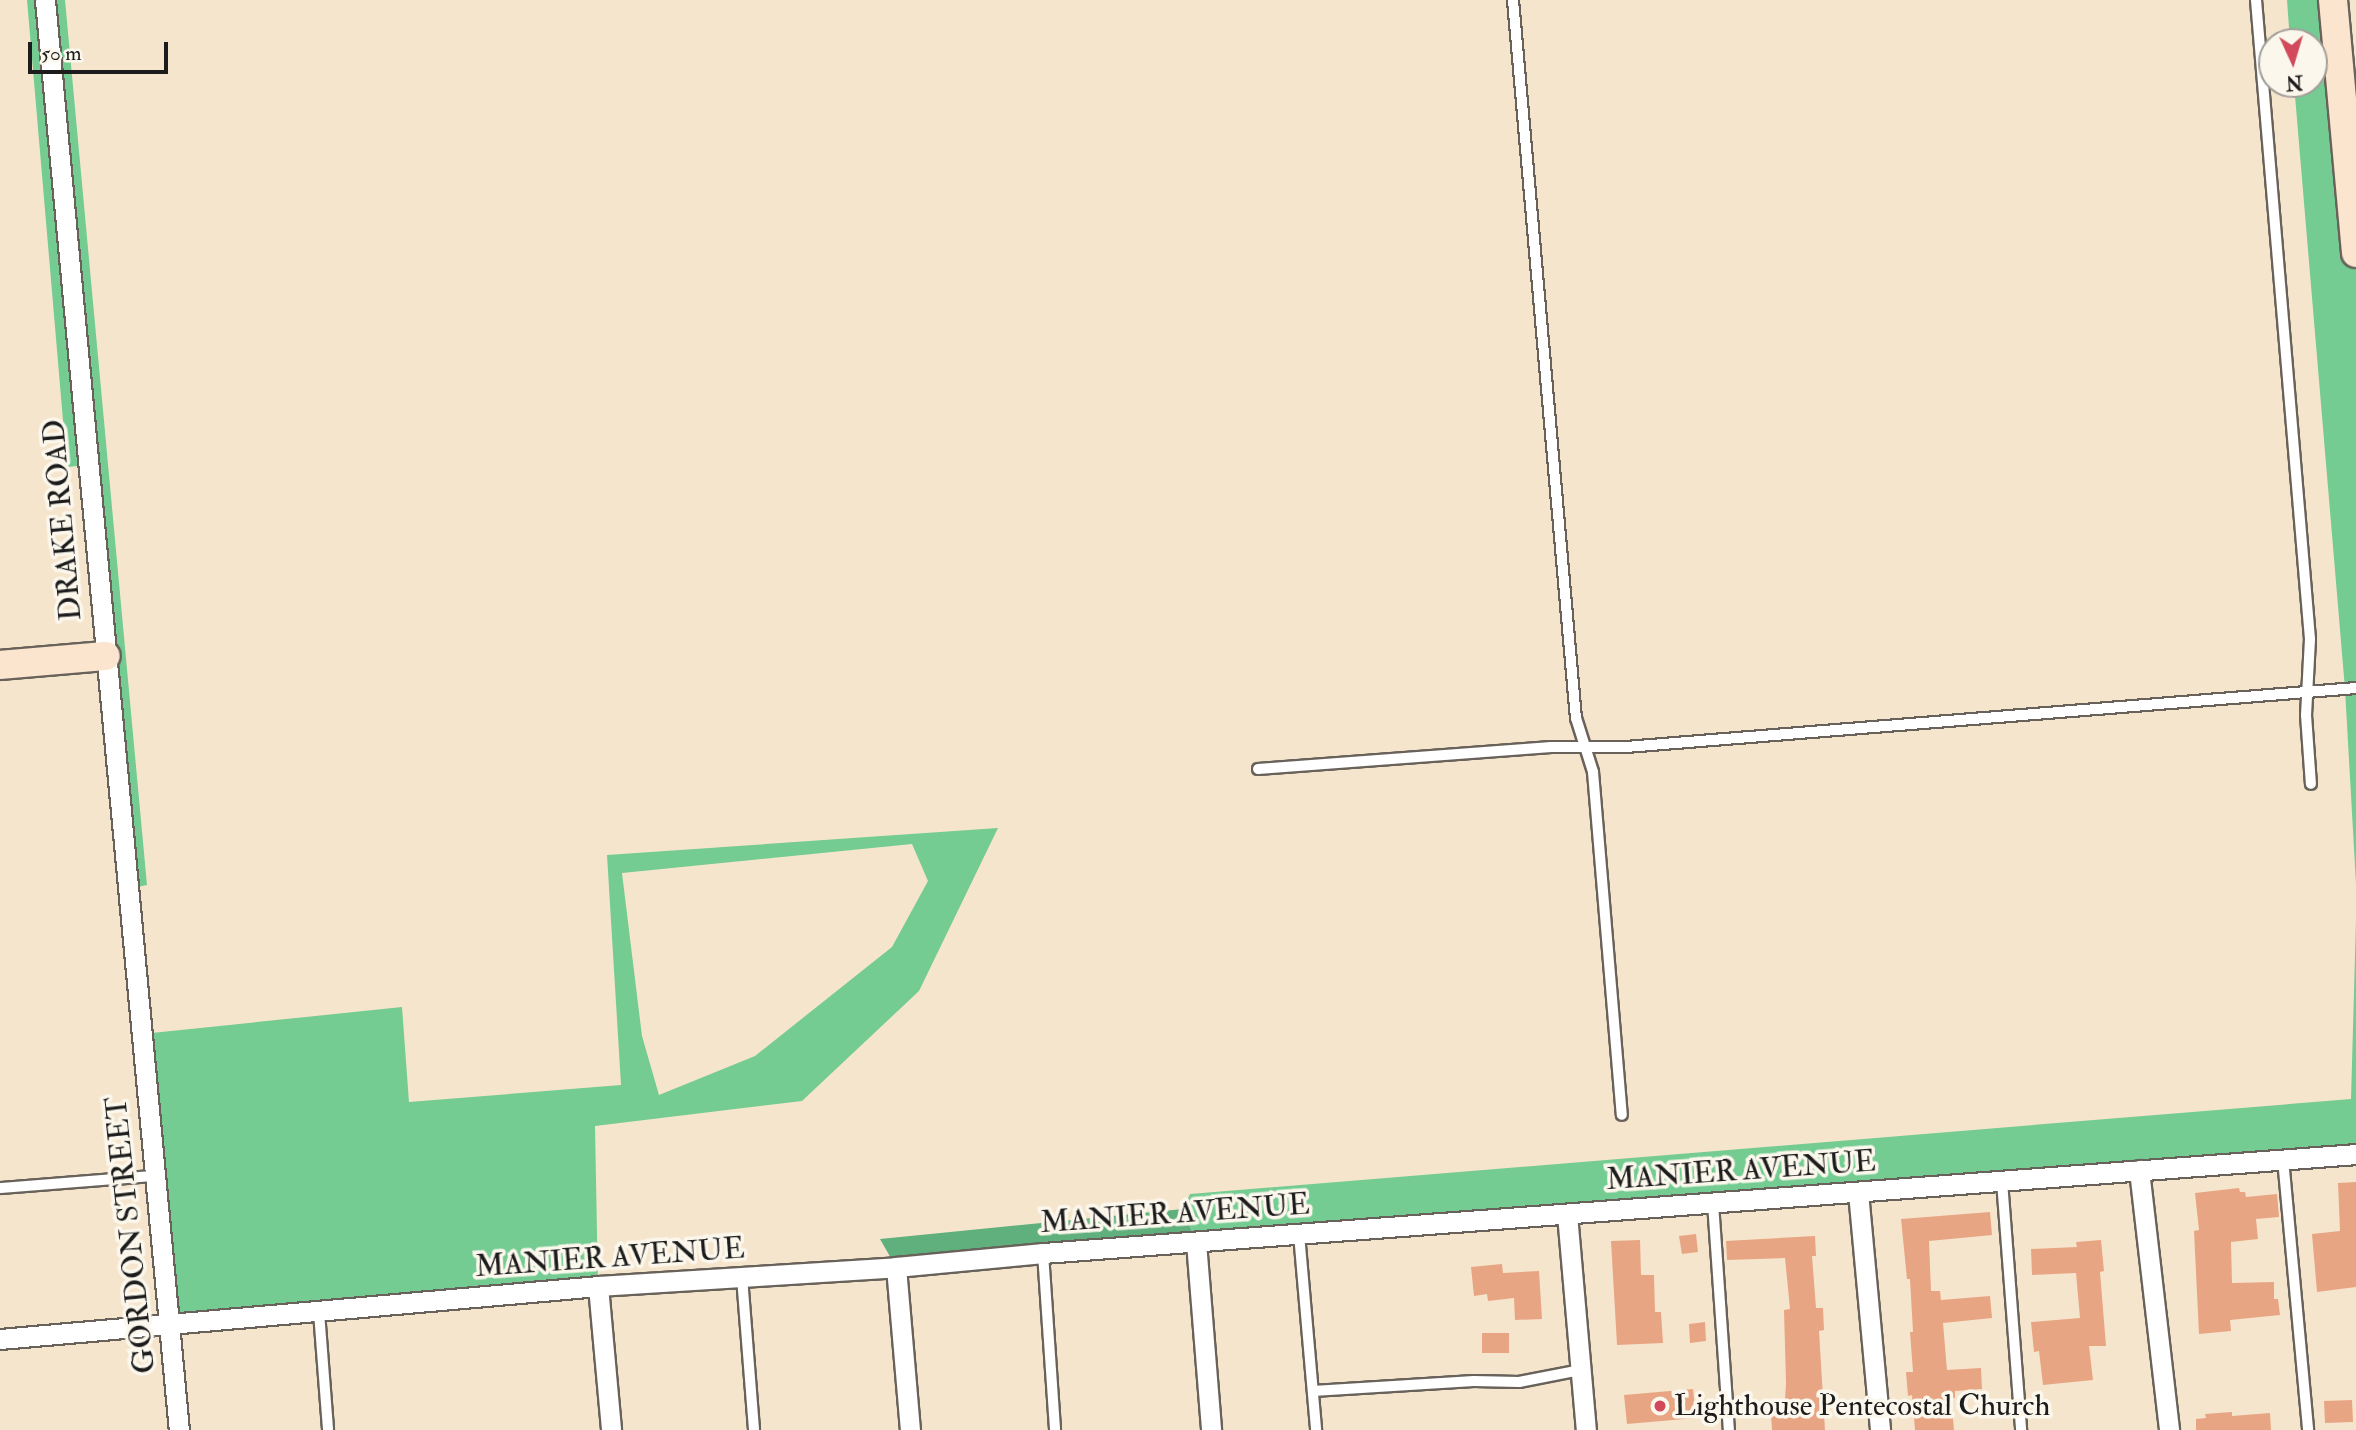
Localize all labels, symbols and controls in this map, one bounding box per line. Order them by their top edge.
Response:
scale bar [32,28,172,72]
north arrow [2258,28,2328,98]
text: 50 m [41,40,82,67]
text: N [2285,69,2304,95]
street label: DRAKE ROAD [36,418,90,622]
street label: GORDON STREET [99,1095,163,1375]
street label: MANIER AVENUE [1605,1144,1877,1198]
street label: MANIER AVENUE [1039,1187,1311,1241]
street label: MANIER AVENUE [474,1231,746,1285]
place label: Lighthouse Pentecostal Church [1674,1388,2050,1424]
marker: Lighthouse Pentecostal Church [1652,1398,1668,1414]

